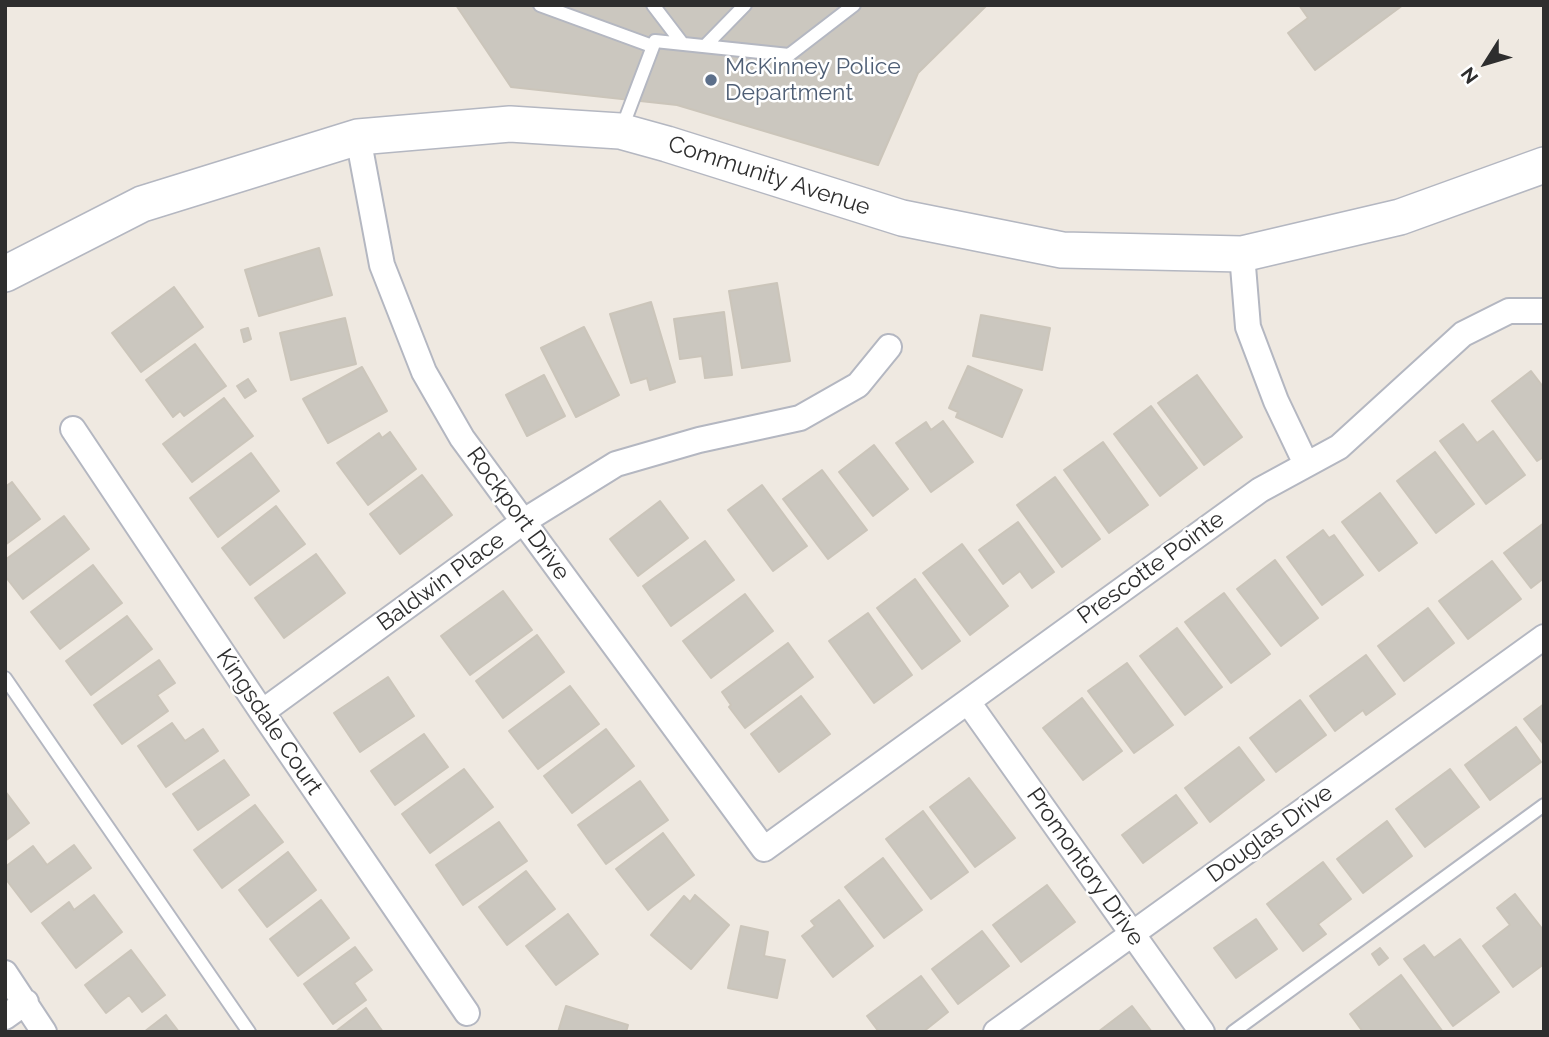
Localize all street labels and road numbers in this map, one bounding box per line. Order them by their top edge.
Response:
street label: Community Avenue [665,130,873,222]
street label: Rockport Drive [461,442,575,586]
street label: Prescotte Pointe [1072,506,1230,630]
street label: Baldwin Place [372,527,510,637]
street label: Kingsdale Court [210,644,328,800]
street label: Douglas Drive [1202,779,1338,889]
street label: Promontory Drive [1020,783,1150,951]

